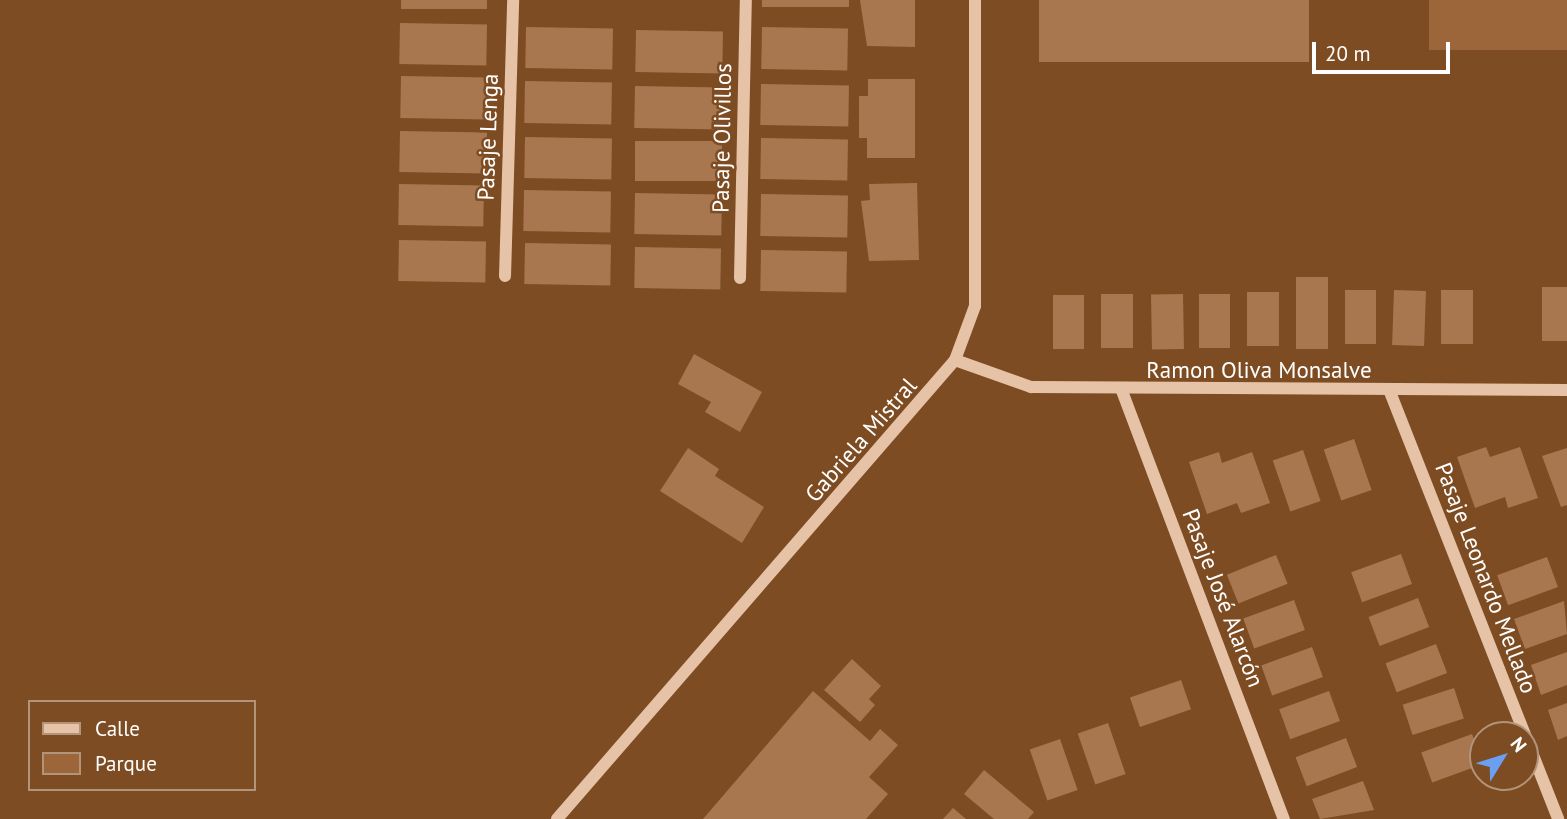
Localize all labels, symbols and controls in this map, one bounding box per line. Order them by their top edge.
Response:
scale bar [1315,28,1453,72]
text: 20 m [1325,40,1371,67]
street label: Pasaje Olivillos [707,63,737,213]
street label: Pasaje Lenga [472,73,504,201]
street label: Ramon Oliva Monsalve [1146,356,1372,384]
street label: Gabriela Mistral [800,372,922,508]
street label: Pasaje Leonardo Mellado [1429,459,1543,697]
street label: Pasaje José Alarcón [1176,505,1270,691]
legend [28,700,256,791]
text: Calle [95,715,140,742]
north arrow [1469,721,1539,791]
text: N [1506,732,1532,757]
text: Parque [95,750,157,777]

